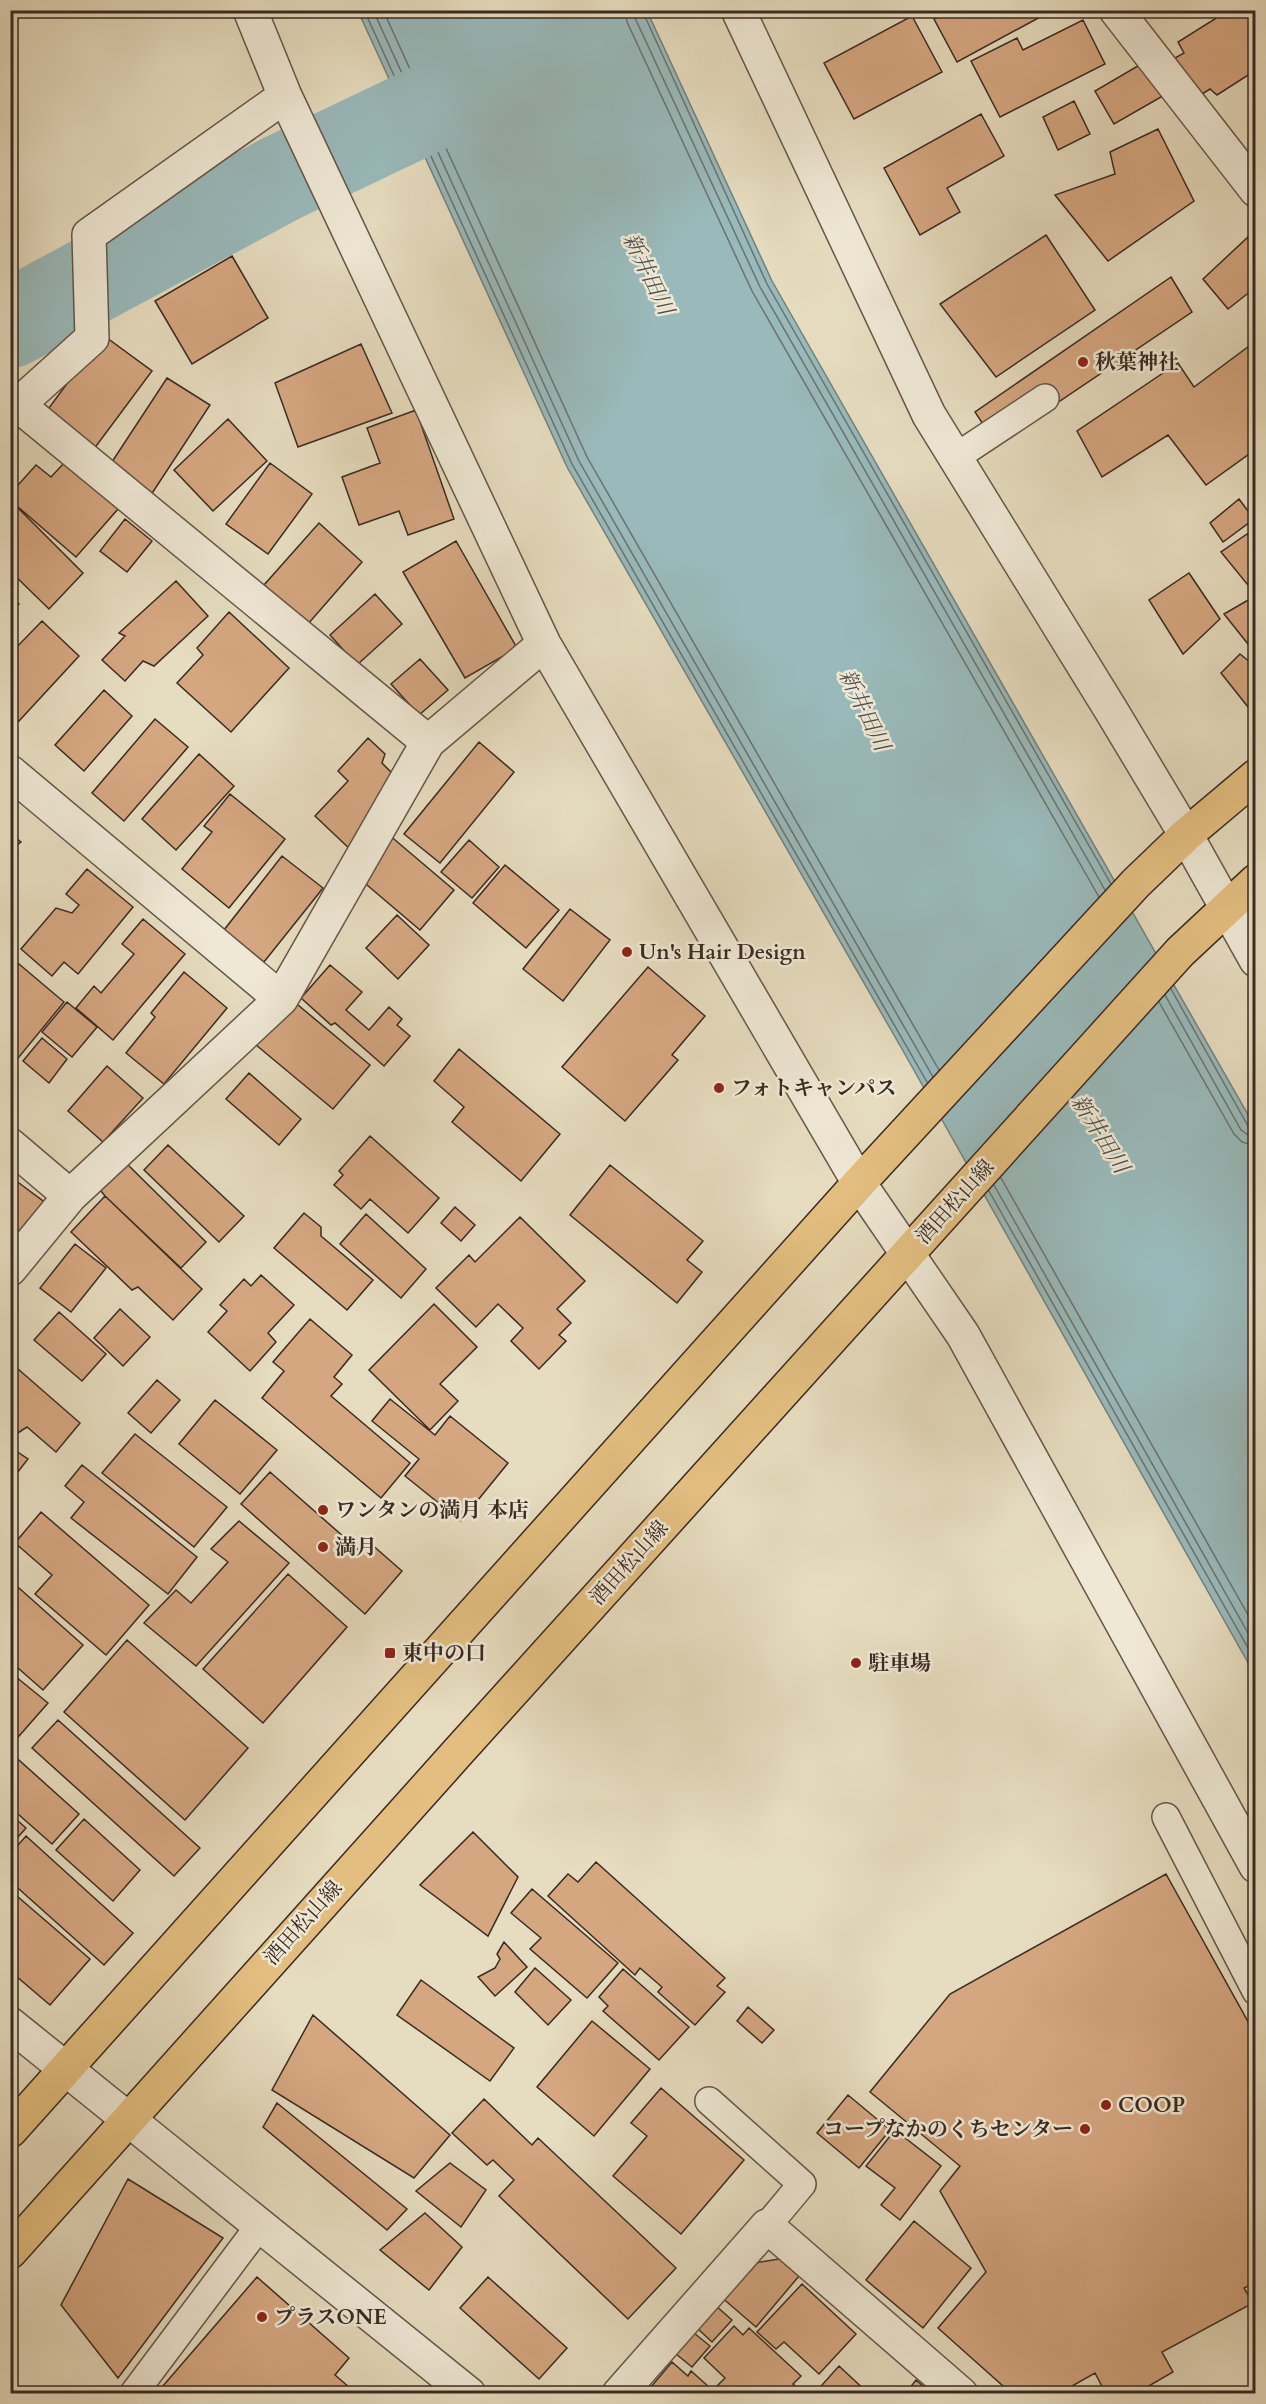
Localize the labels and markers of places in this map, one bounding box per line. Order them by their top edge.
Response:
place label: 秋葉神社 [1095,348,1179,377]
marker: 秋葉神社 [1076,355,1090,369]
place label: Un's Hair Design [639,938,806,967]
marker: Un's Hair Design [620,945,634,959]
place label: フォトキャンパス [731,1074,896,1103]
marker: フォトキャンパス [712,1081,726,1095]
place label: ワンタンの満月 本店 [335,1496,529,1525]
marker: ワンタンの満月 本店 [316,1503,330,1517]
place label: 満月 [335,1533,377,1562]
marker: 満月 [316,1540,330,1554]
place label: 東中の口 [402,1639,486,1668]
marker: 東中の口 [383,1646,397,1660]
place label: 駐車場 [868,1649,931,1678]
marker: 駐車場 [849,1656,863,1670]
place label: COOP [1118,2091,1185,2120]
marker: COOP [1099,2098,1113,2112]
place label: コープなかのくちセンター [823,2115,1073,2144]
marker: コープなかのくちセンター [1078,2122,1092,2136]
place label: プラスONE [274,2303,387,2332]
marker: プラスONE [255,2310,269,2324]

